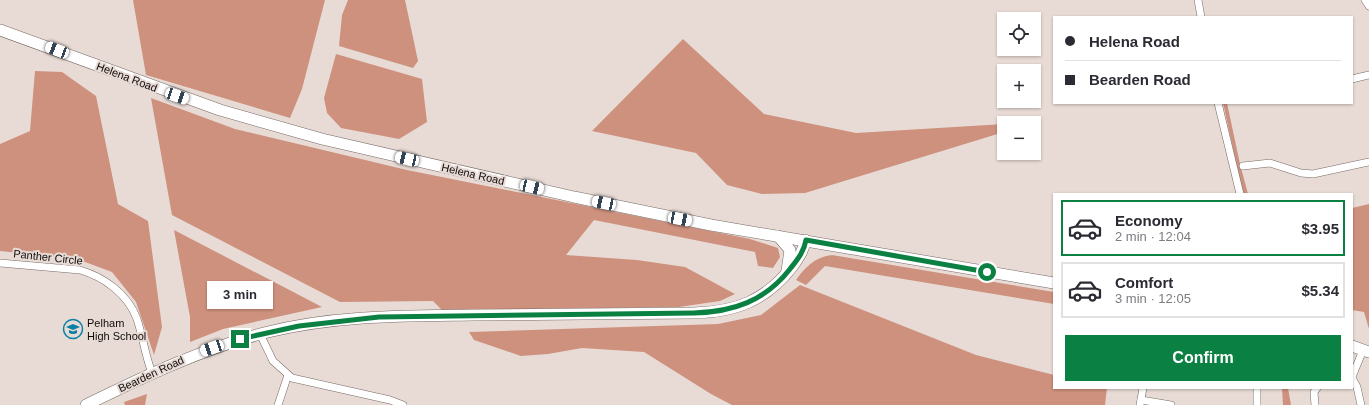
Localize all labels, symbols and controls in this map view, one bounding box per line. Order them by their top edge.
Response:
map controls [997,12,1041,160]
button: locate [997,12,1041,56]
text: Helena Road [1089,33,1180,50]
car [44,40,70,60]
street label: Helena Road [95,60,159,94]
button: + [997,64,1041,108]
text: Bearden Road [1089,71,1191,88]
car [164,86,190,106]
button: − [997,116,1041,160]
car [394,150,420,168]
street label: Helena Road [440,161,506,187]
car [519,178,545,196]
car [591,195,617,211]
icon: car [1067,210,1103,246]
car [667,211,693,227]
text: Economy [1115,212,1183,229]
text: $3.95 [1301,220,1339,237]
text: 2 min · 12:04 [1115,229,1191,244]
street label: Panther Circle [13,247,83,267]
route start [978,263,996,281]
icon: car [1067,272,1103,308]
text: Comfort [1115,274,1173,291]
callout: 3 min [207,281,273,309]
text: $5.34 [1301,282,1339,299]
text: 3 min [223,287,257,302]
text: 3 min · 12:05 [1115,291,1191,306]
place label: Pelham High School [87,317,146,342]
school or university icon: Pelham High School [62,318,84,340]
route end [231,330,249,348]
button: Confirm [1065,335,1341,381]
car [199,338,225,358]
street label: Bearden Road [116,354,186,394]

